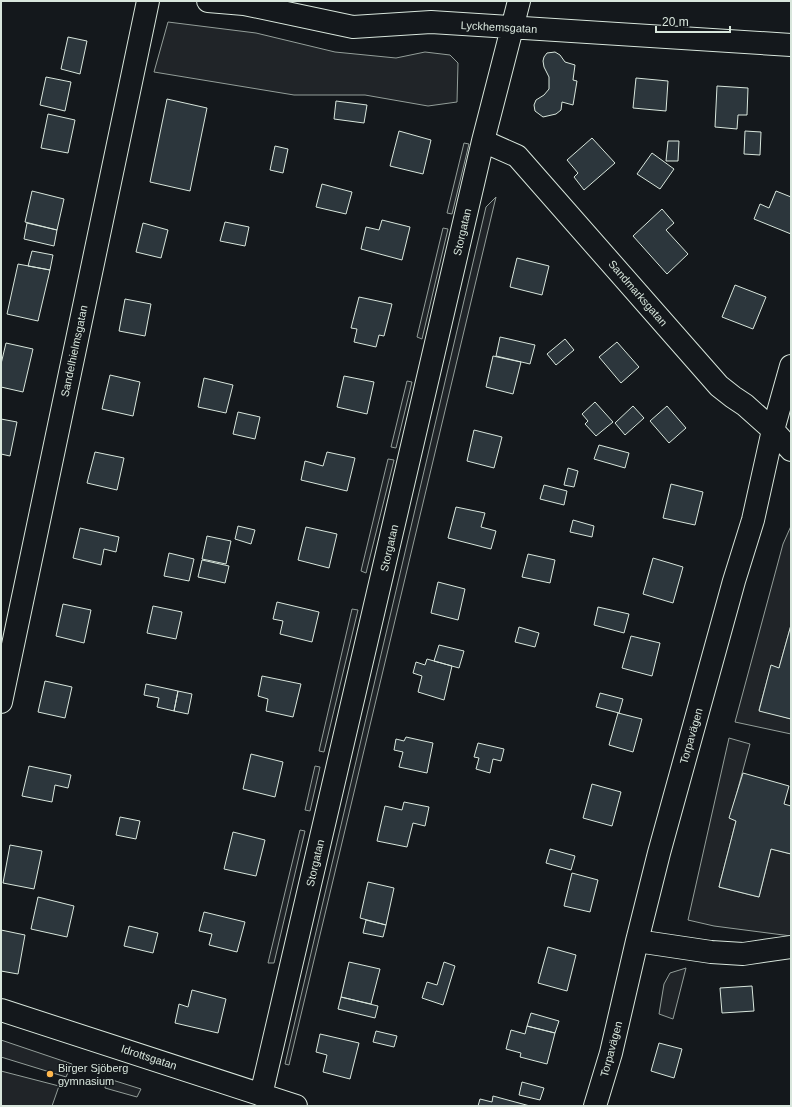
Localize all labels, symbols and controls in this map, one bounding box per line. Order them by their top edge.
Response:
scale bar [656,8,730,34]
text: 20 m [662,15,689,29]
street label: Lyckhemsgatan [460,19,538,35]
street label: Storgatan [451,207,473,257]
street label: Sandmarksgatan [606,258,670,328]
street label: Sandelhielmsgatan [58,304,90,398]
street label: Storgatan [378,523,400,573]
street label: Torpavägen [677,707,705,765]
street label: Storgatan [304,838,326,888]
street label: Torpavägen [598,1020,624,1078]
street label: Idrottsgatan [120,1042,178,1072]
place label: Birger Sjöberg gymnasium [58,1062,128,1087]
marker: Birger Sjöberg gymnasium [45,1069,55,1079]

